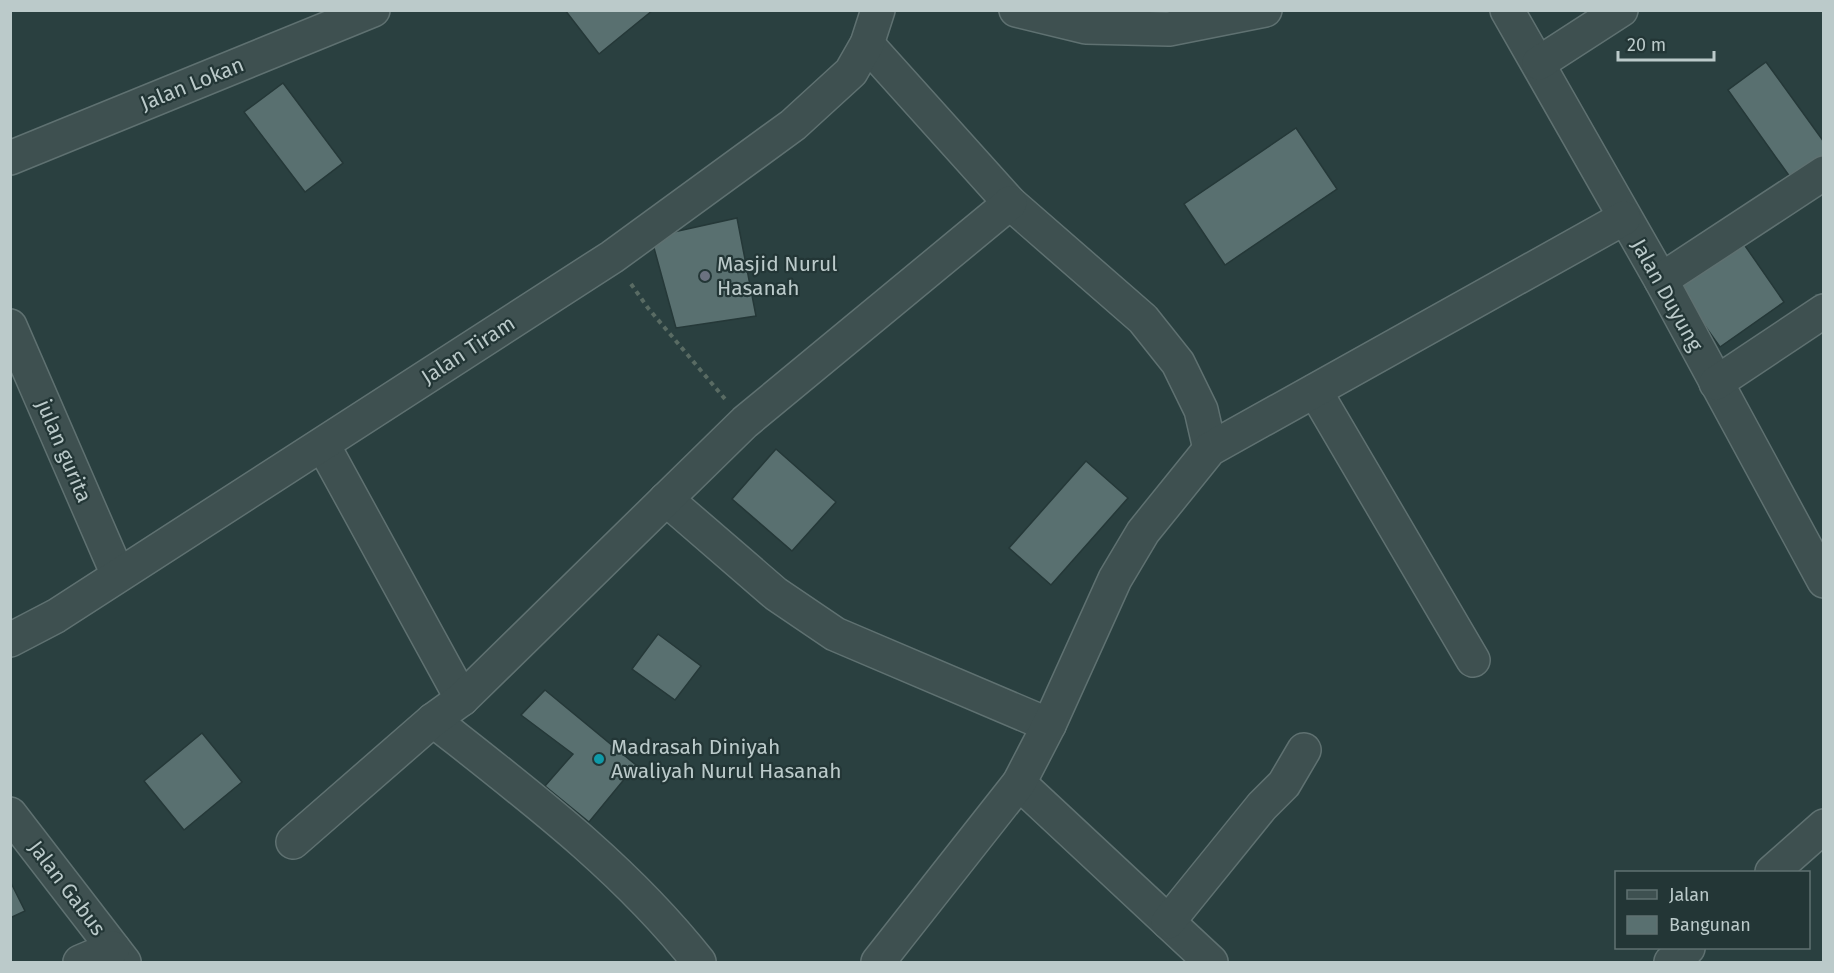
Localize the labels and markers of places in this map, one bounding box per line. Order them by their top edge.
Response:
place label: Masjid Nurul Hasanah [717,251,837,301]
marker: Masjid Nurul Hasanah [698,269,712,283]
place label: Madrasah Diniyah Awaliyah Nurul Hasanah [611,734,842,784]
marker: Madrasah Diniyah Awaliyah Nurul Hasanah [592,752,606,766]

